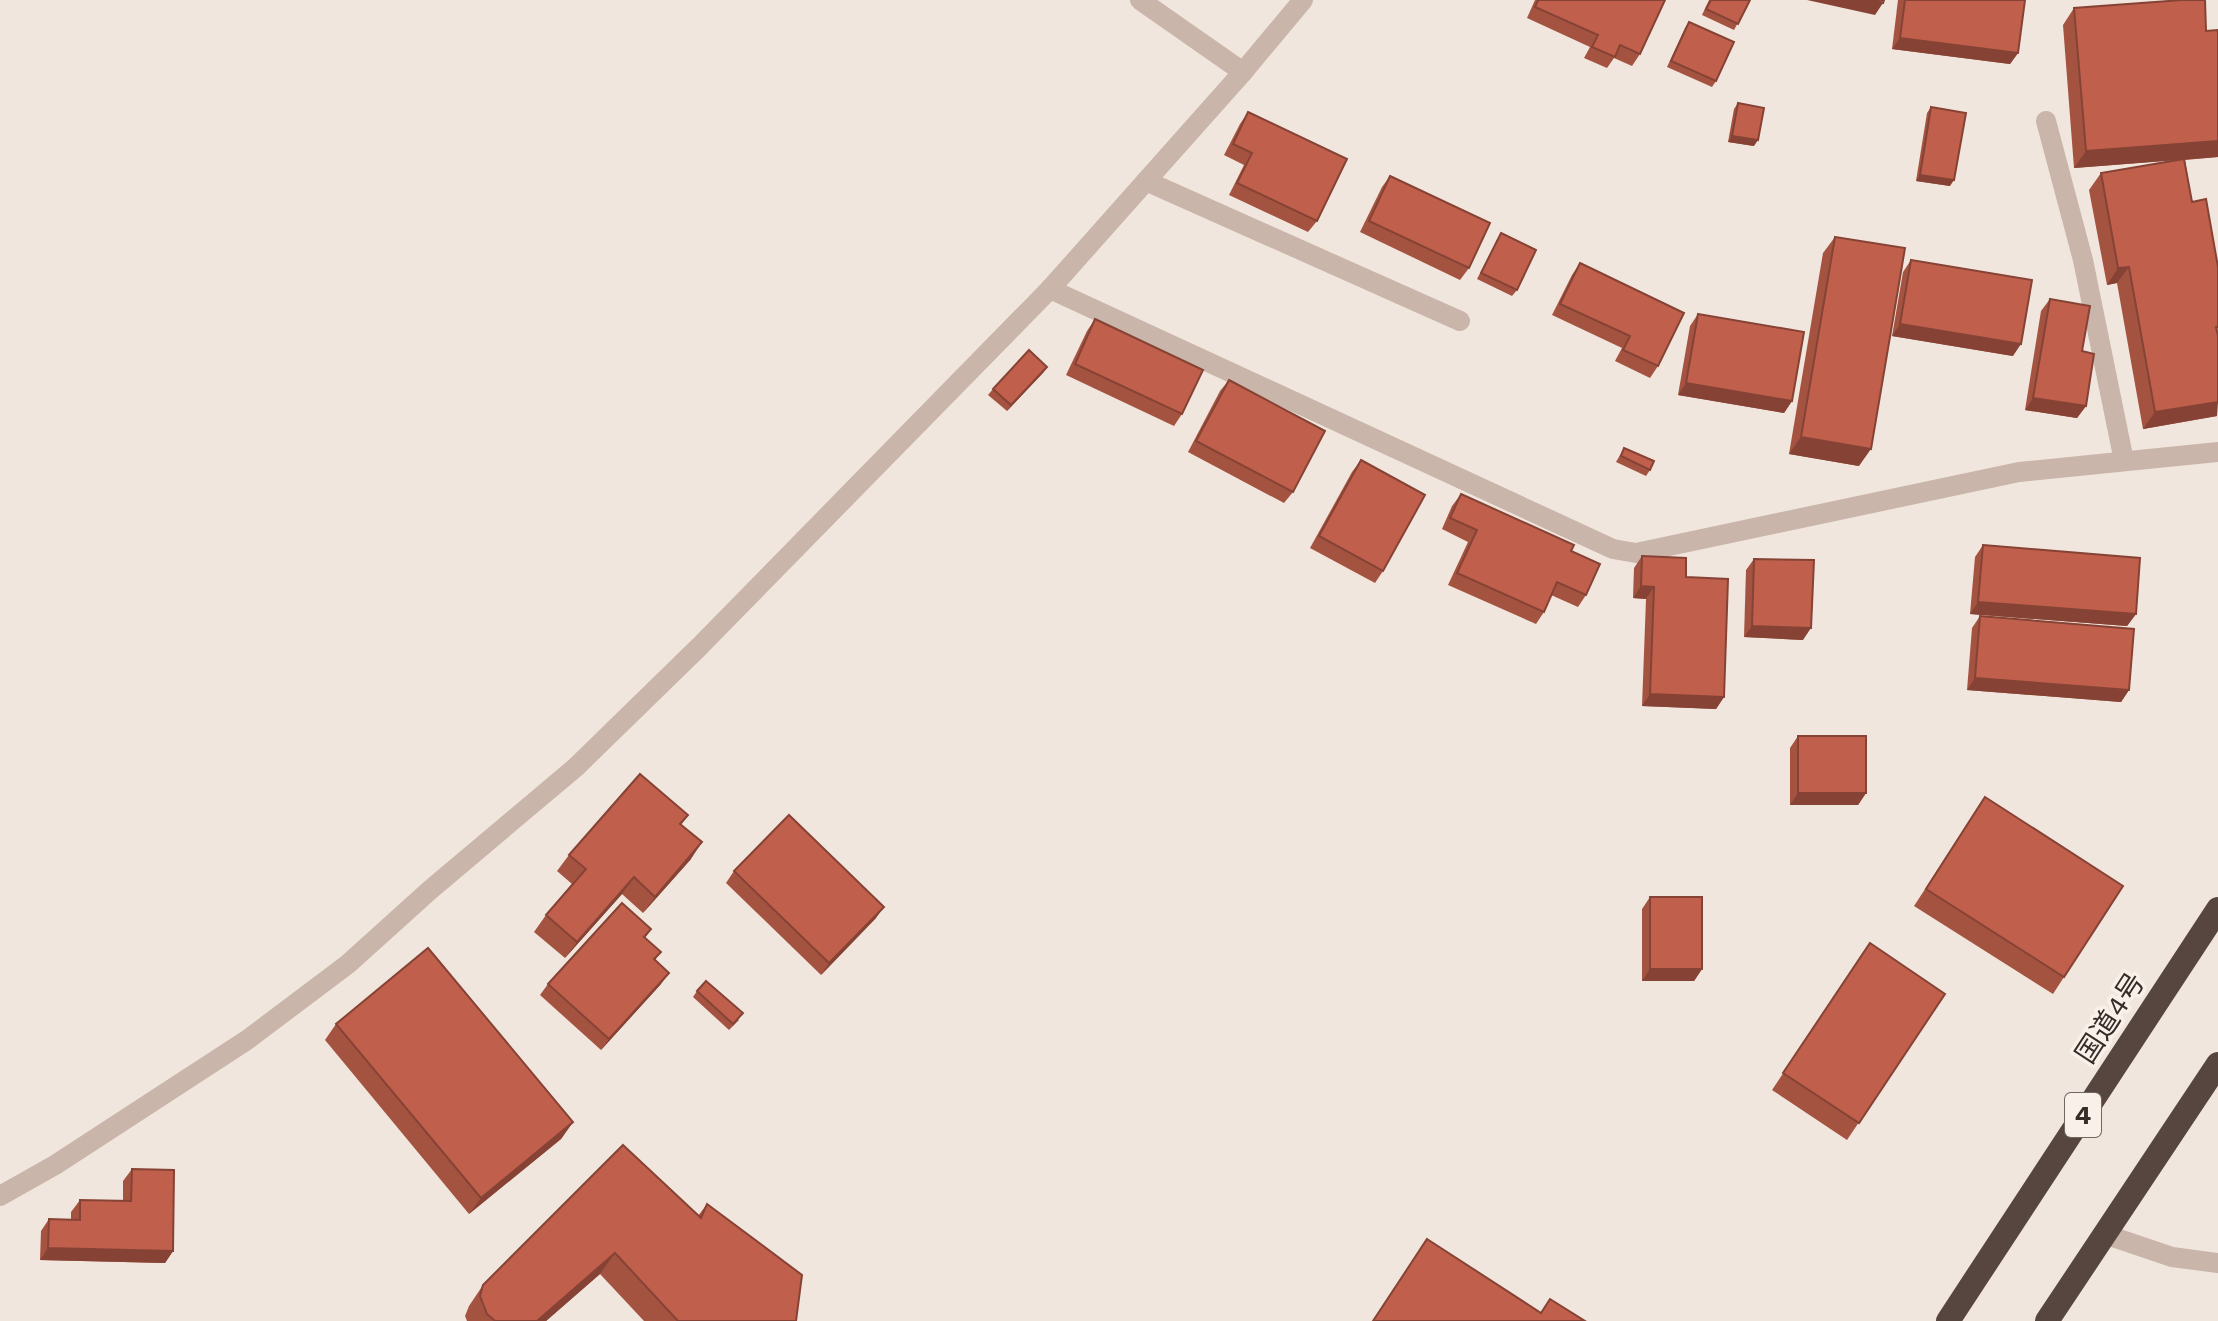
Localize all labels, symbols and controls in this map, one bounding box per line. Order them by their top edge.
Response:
street label: 国道4号 [2069,967,2151,1069]
road number: 4 [2065,1093,2101,1137]

